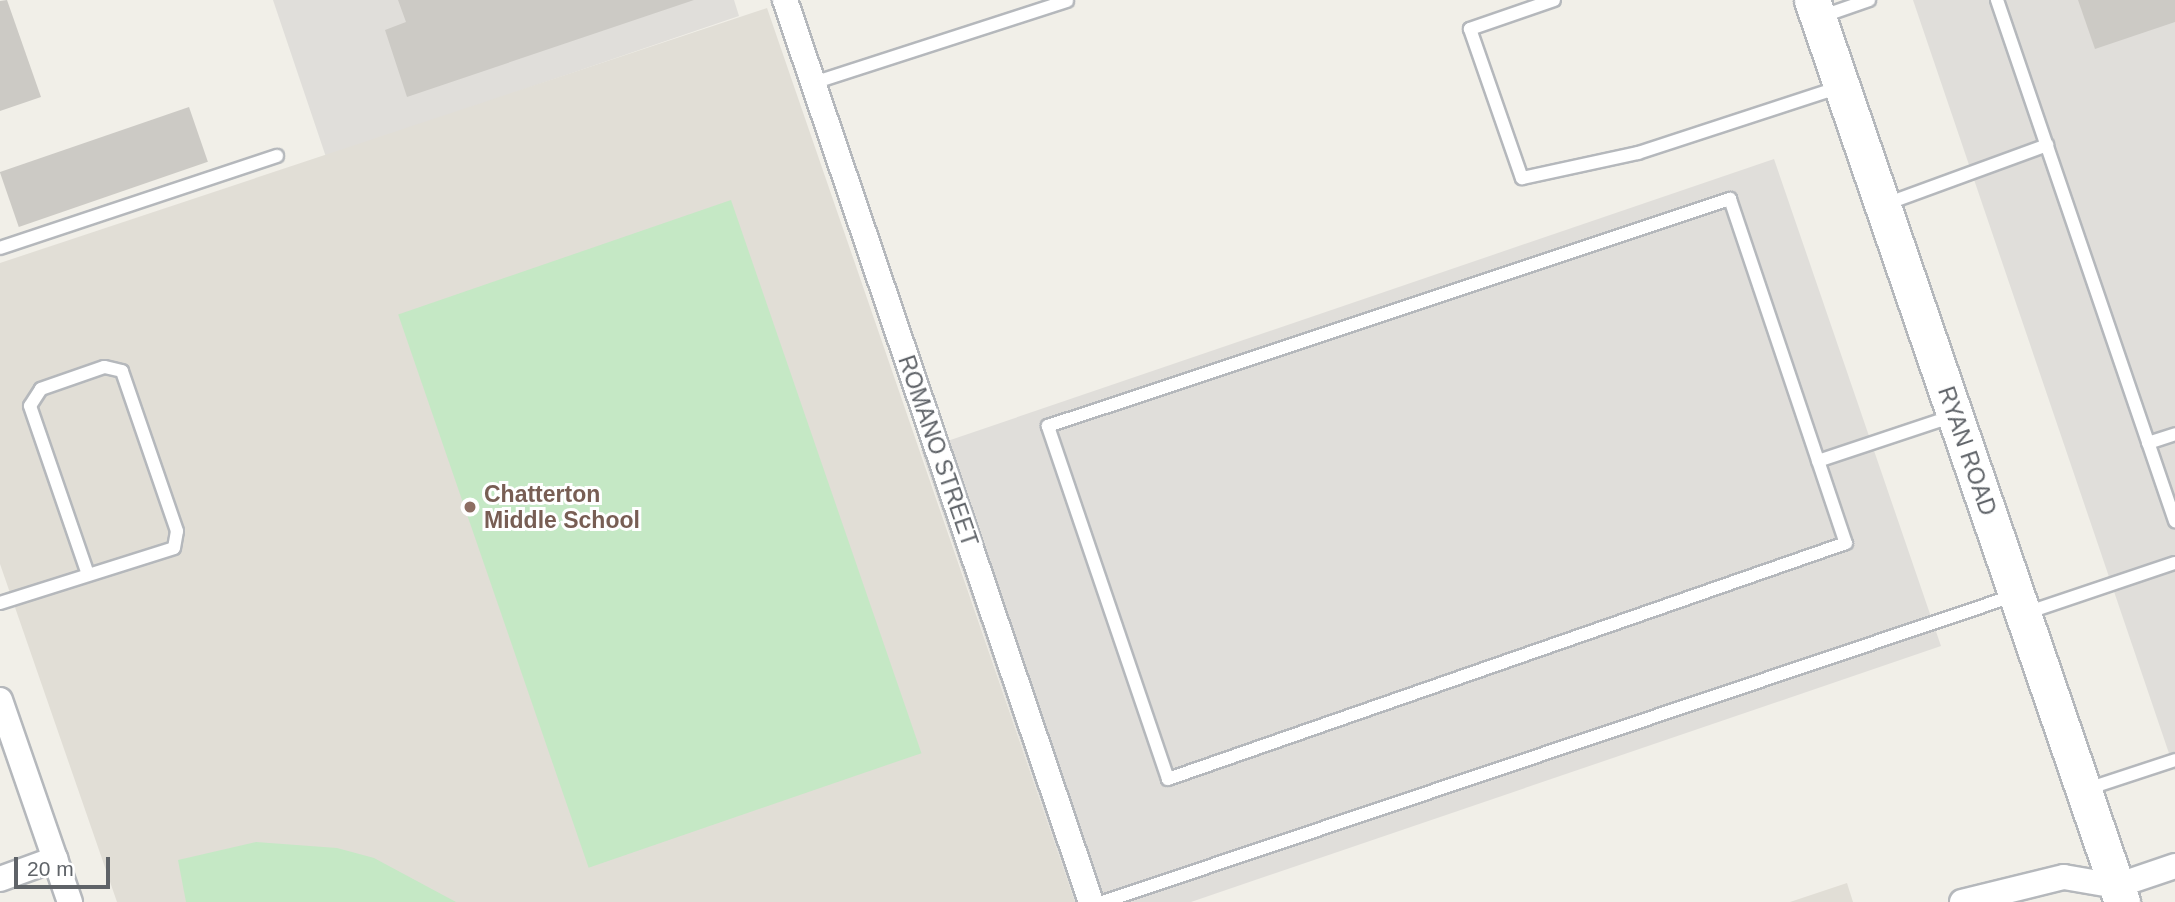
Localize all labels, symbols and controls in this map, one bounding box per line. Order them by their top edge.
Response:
street label: ROMANO STREET [892,352,984,550]
street label: RYAN ROAD [1932,383,2002,519]
place label: Chatterton Middle School [484,480,640,534]
marker: Chatterton Middle School [462,499,478,515]
scale bar [18,842,114,886]
text: 20 m [27,857,74,880]

